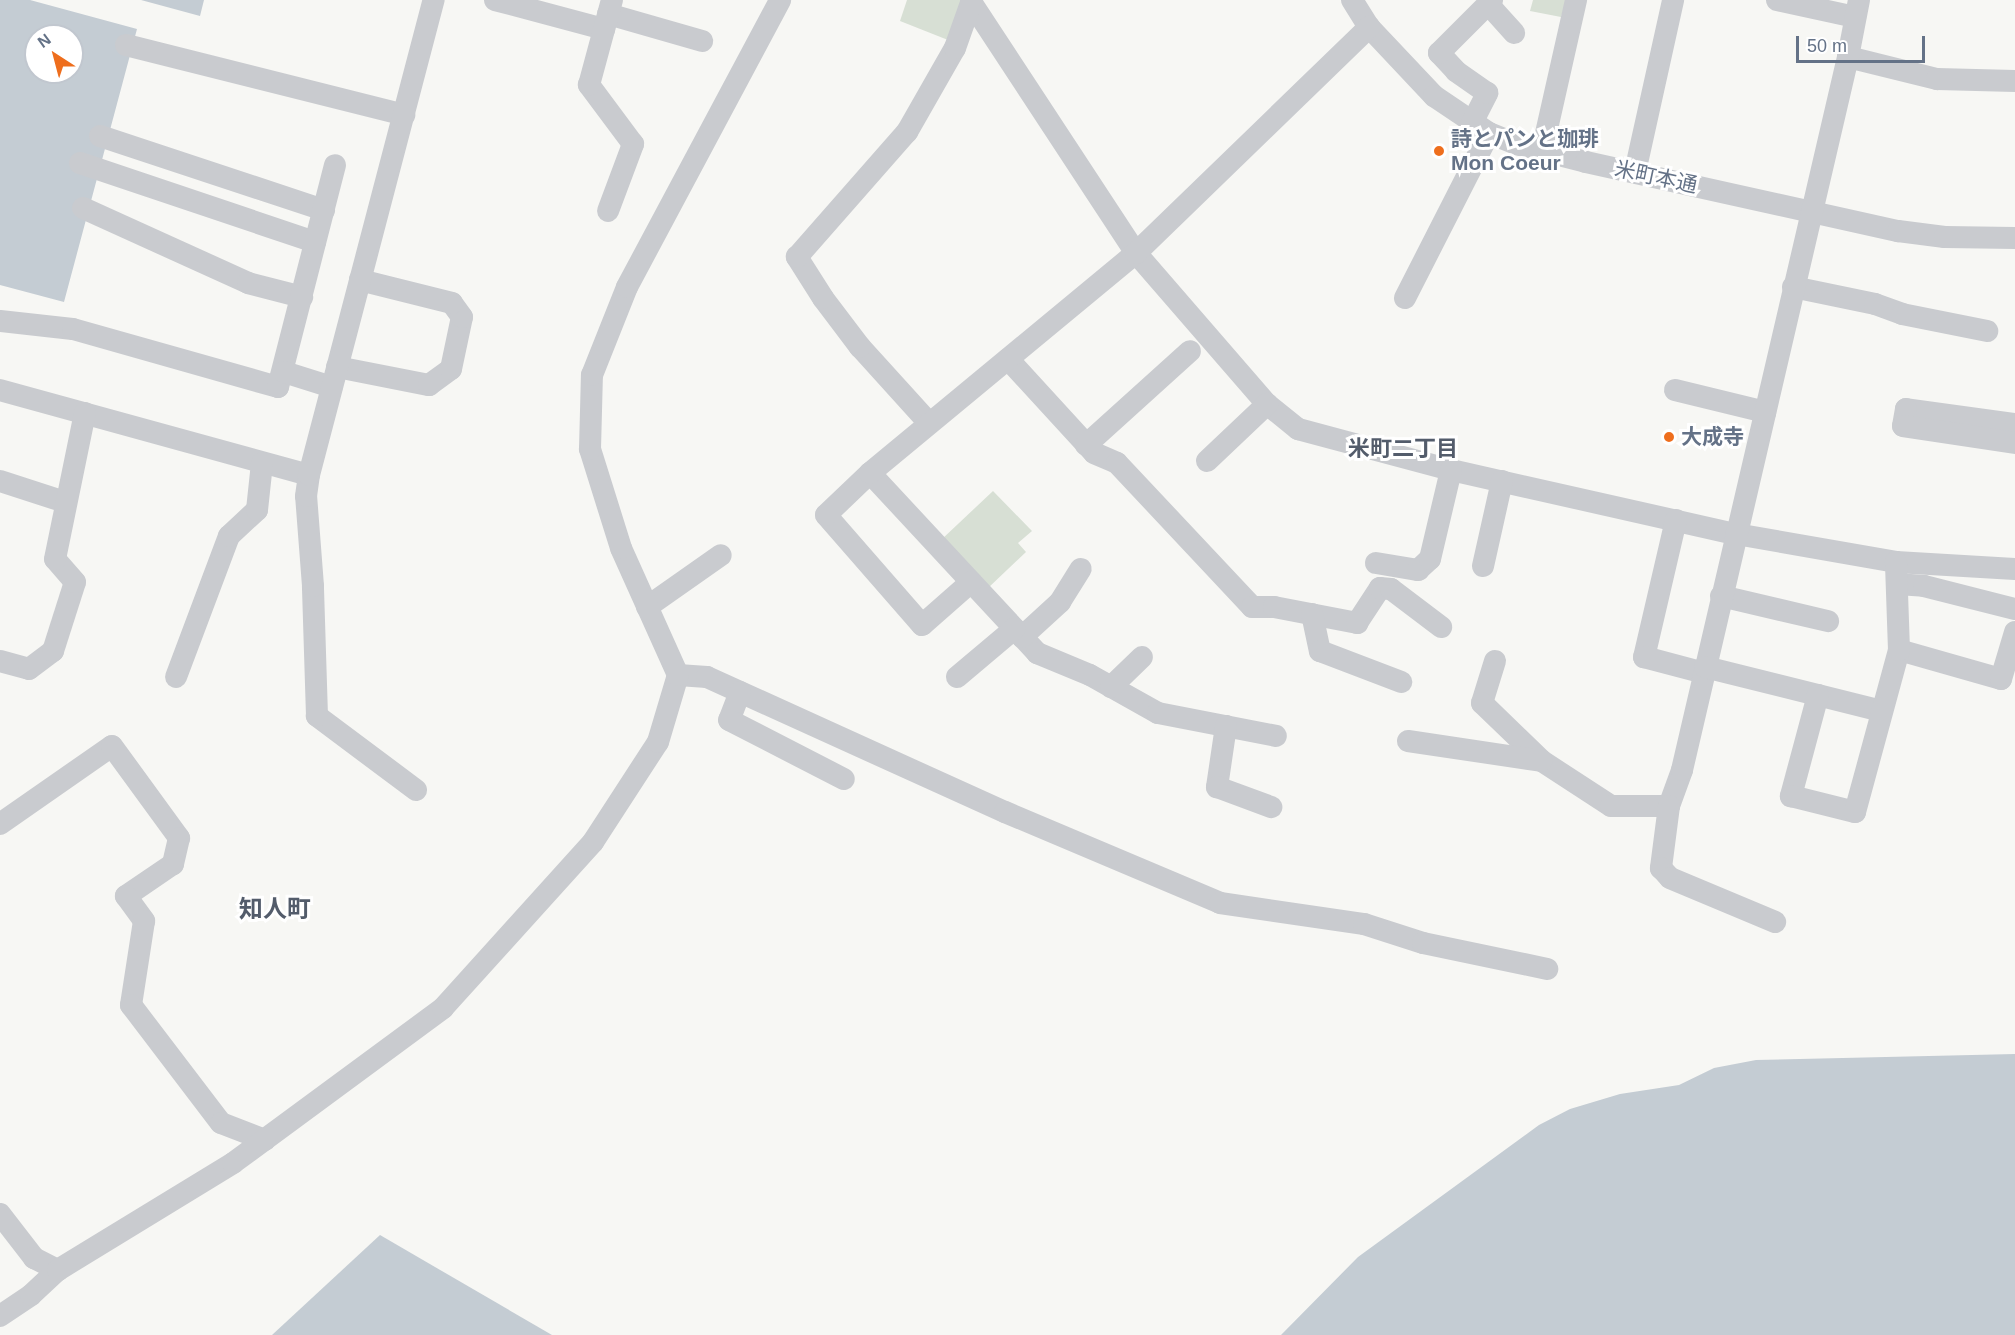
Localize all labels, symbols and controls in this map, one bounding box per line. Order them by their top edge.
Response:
north arrow [24,24,84,84]
scale bar [1799,24,1928,62]
text: N [35,30,54,51]
text: 50 m [1807,36,1847,56]
place label: 詩とパンと珈琲 Mon Coeur [1451,126,1598,176]
marker: 詩とパンと珈琲 Mon Coeur [1432,144,1446,158]
street label: 米町本通 [1612,156,1700,198]
place label: 大成寺 [1681,424,1744,450]
marker: 大成寺 [1662,430,1676,444]
district label: 米町二丁目 [1348,436,1458,462]
district label: 知人町 [239,895,311,923]

